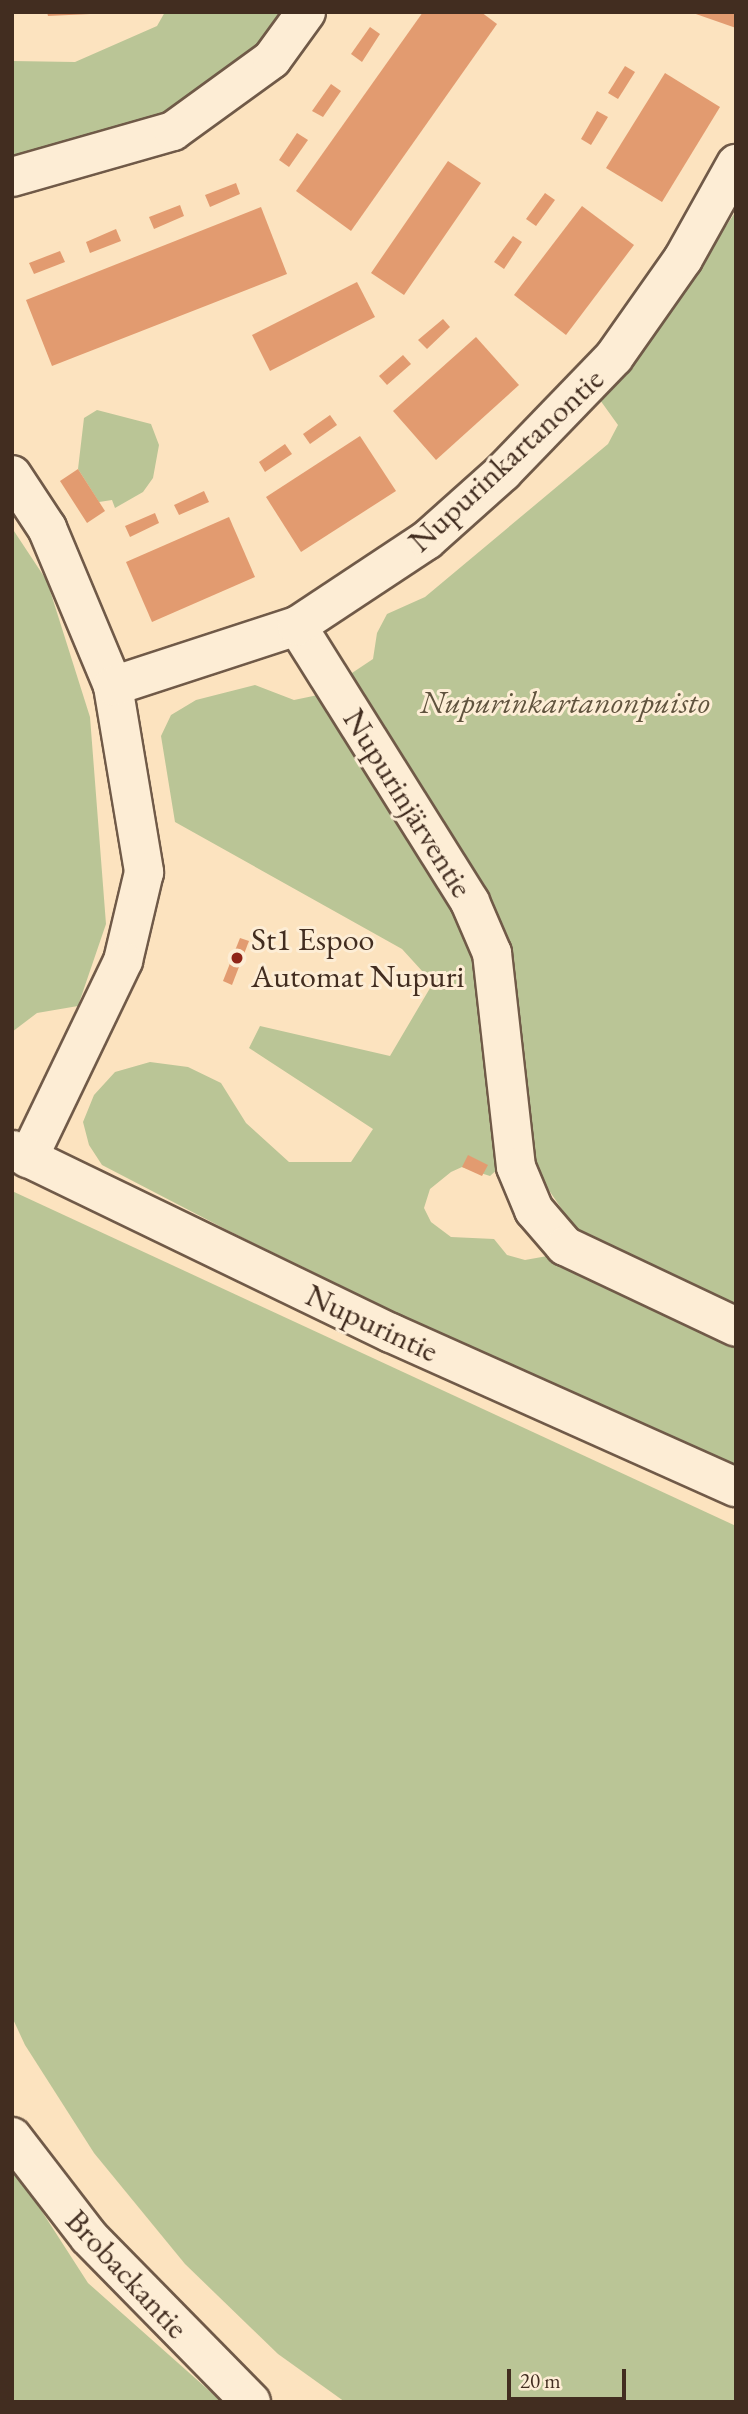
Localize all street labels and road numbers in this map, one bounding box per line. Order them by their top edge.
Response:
street label: Nupurinkartanontie [401,360,611,560]
street label: Nupurinjärventie [335,702,481,904]
street label: Nupurintie [300,1276,444,1370]
street label: Brobackantie [58,2202,196,2346]

